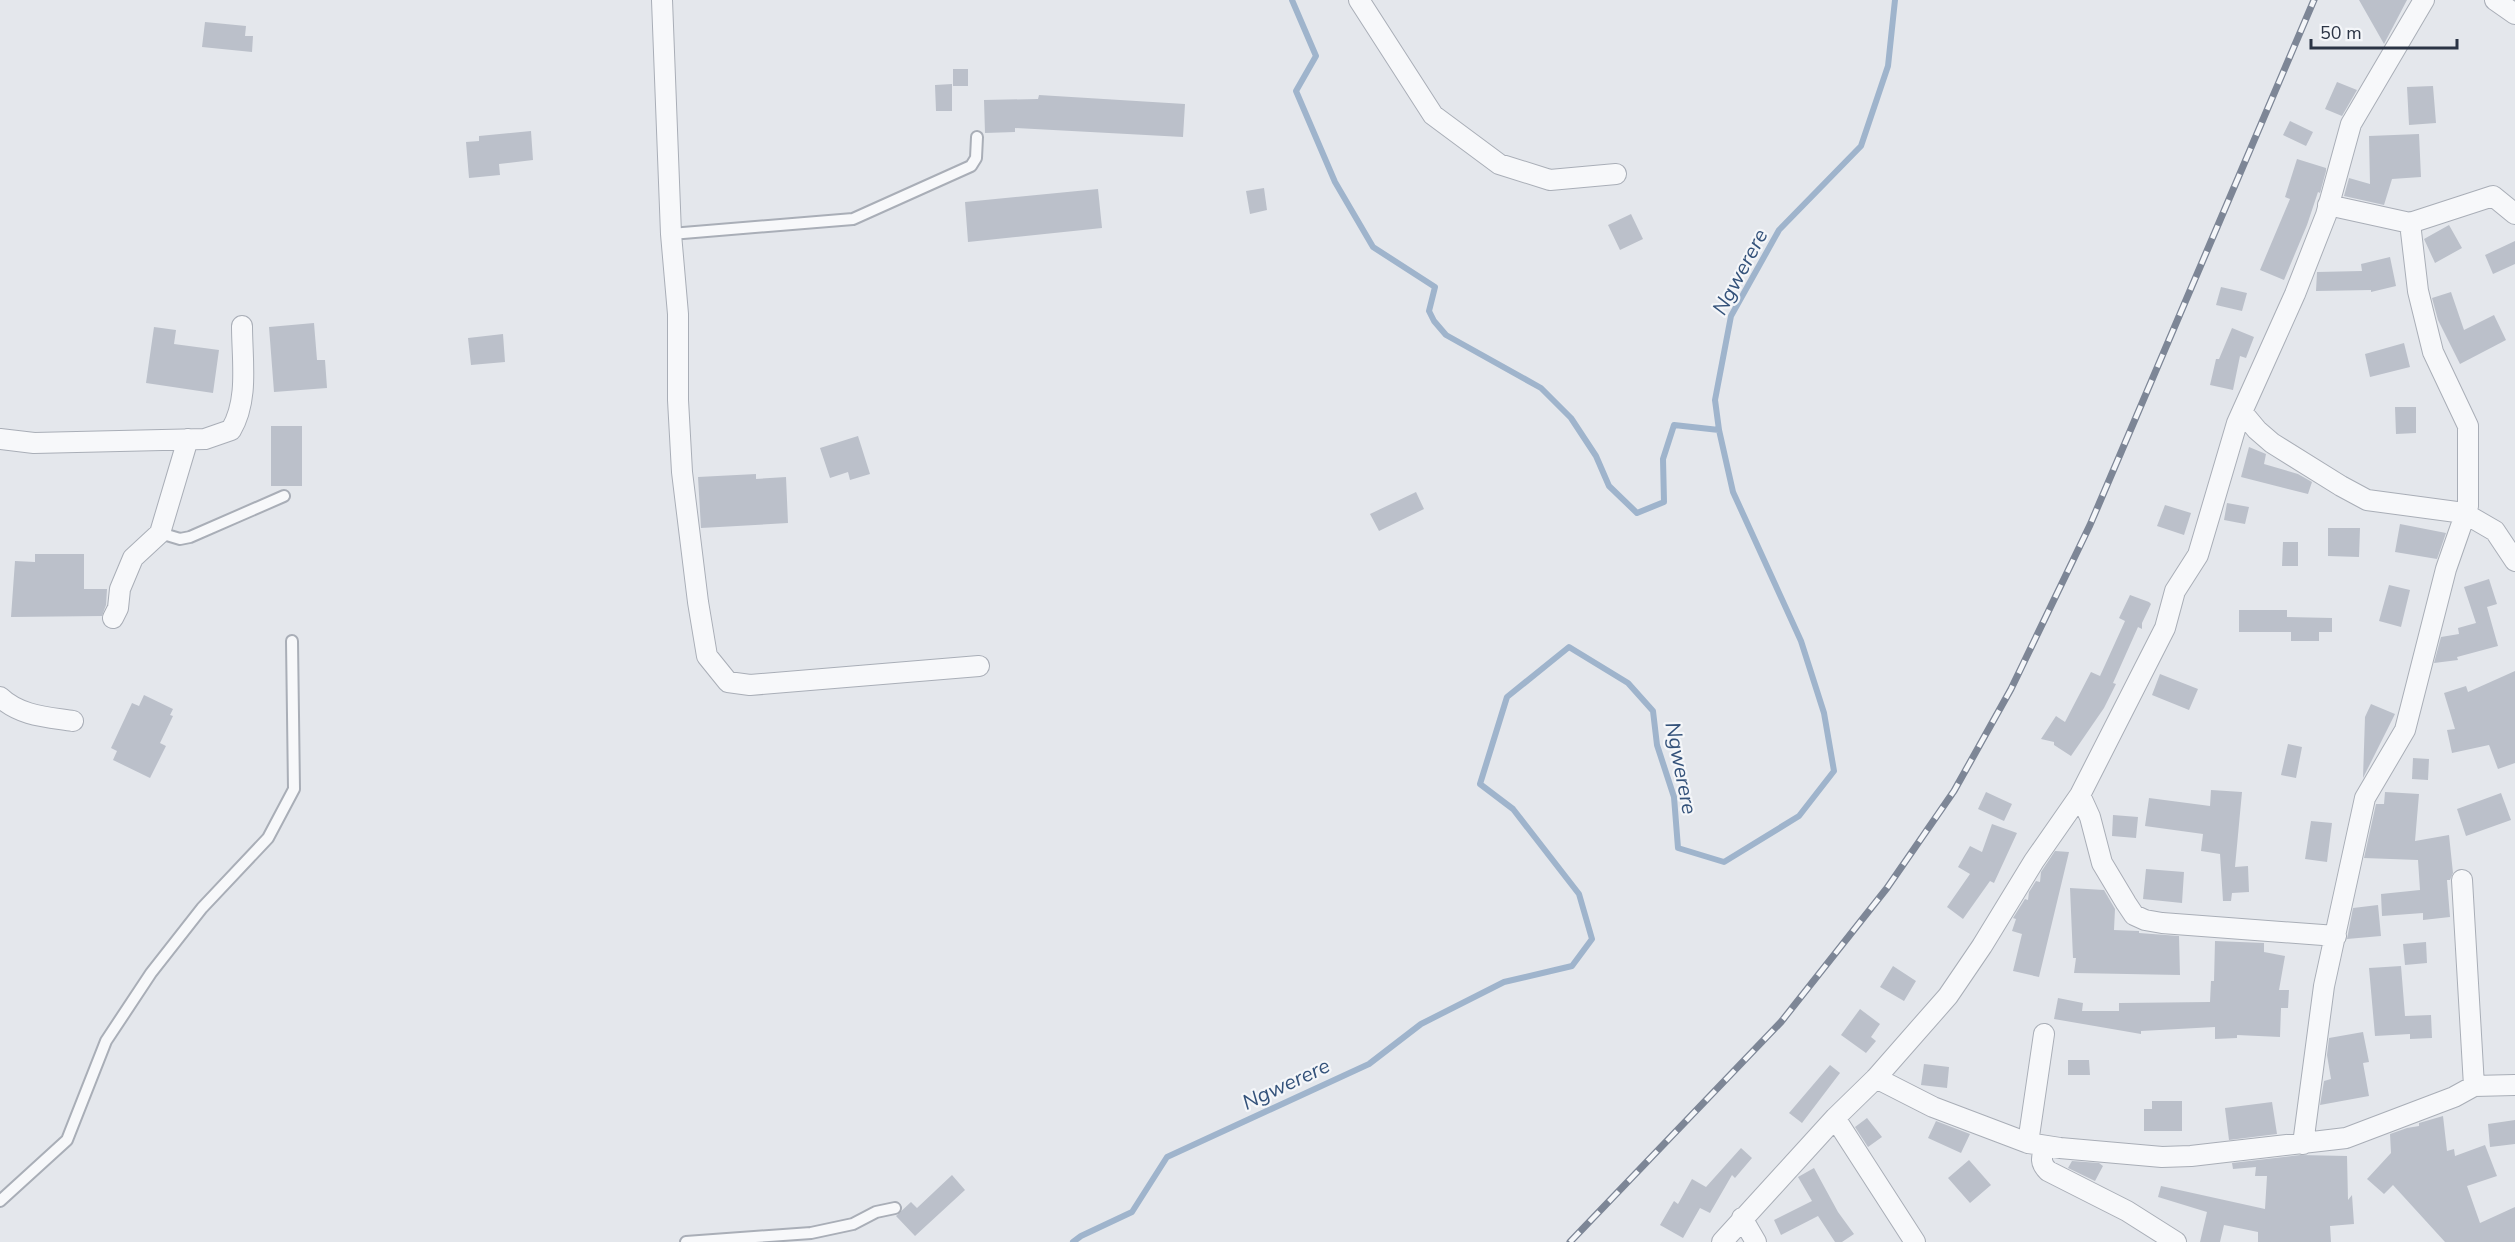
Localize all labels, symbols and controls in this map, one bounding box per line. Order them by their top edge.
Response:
scale bar [2311,12,2456,50]
text: 50 m [2320,21,2362,45]
water label: Ngwerere [1706,224,1774,320]
water label: Ngwerere [1658,719,1704,817]
water label: Ngwerere [1238,1052,1334,1116]

